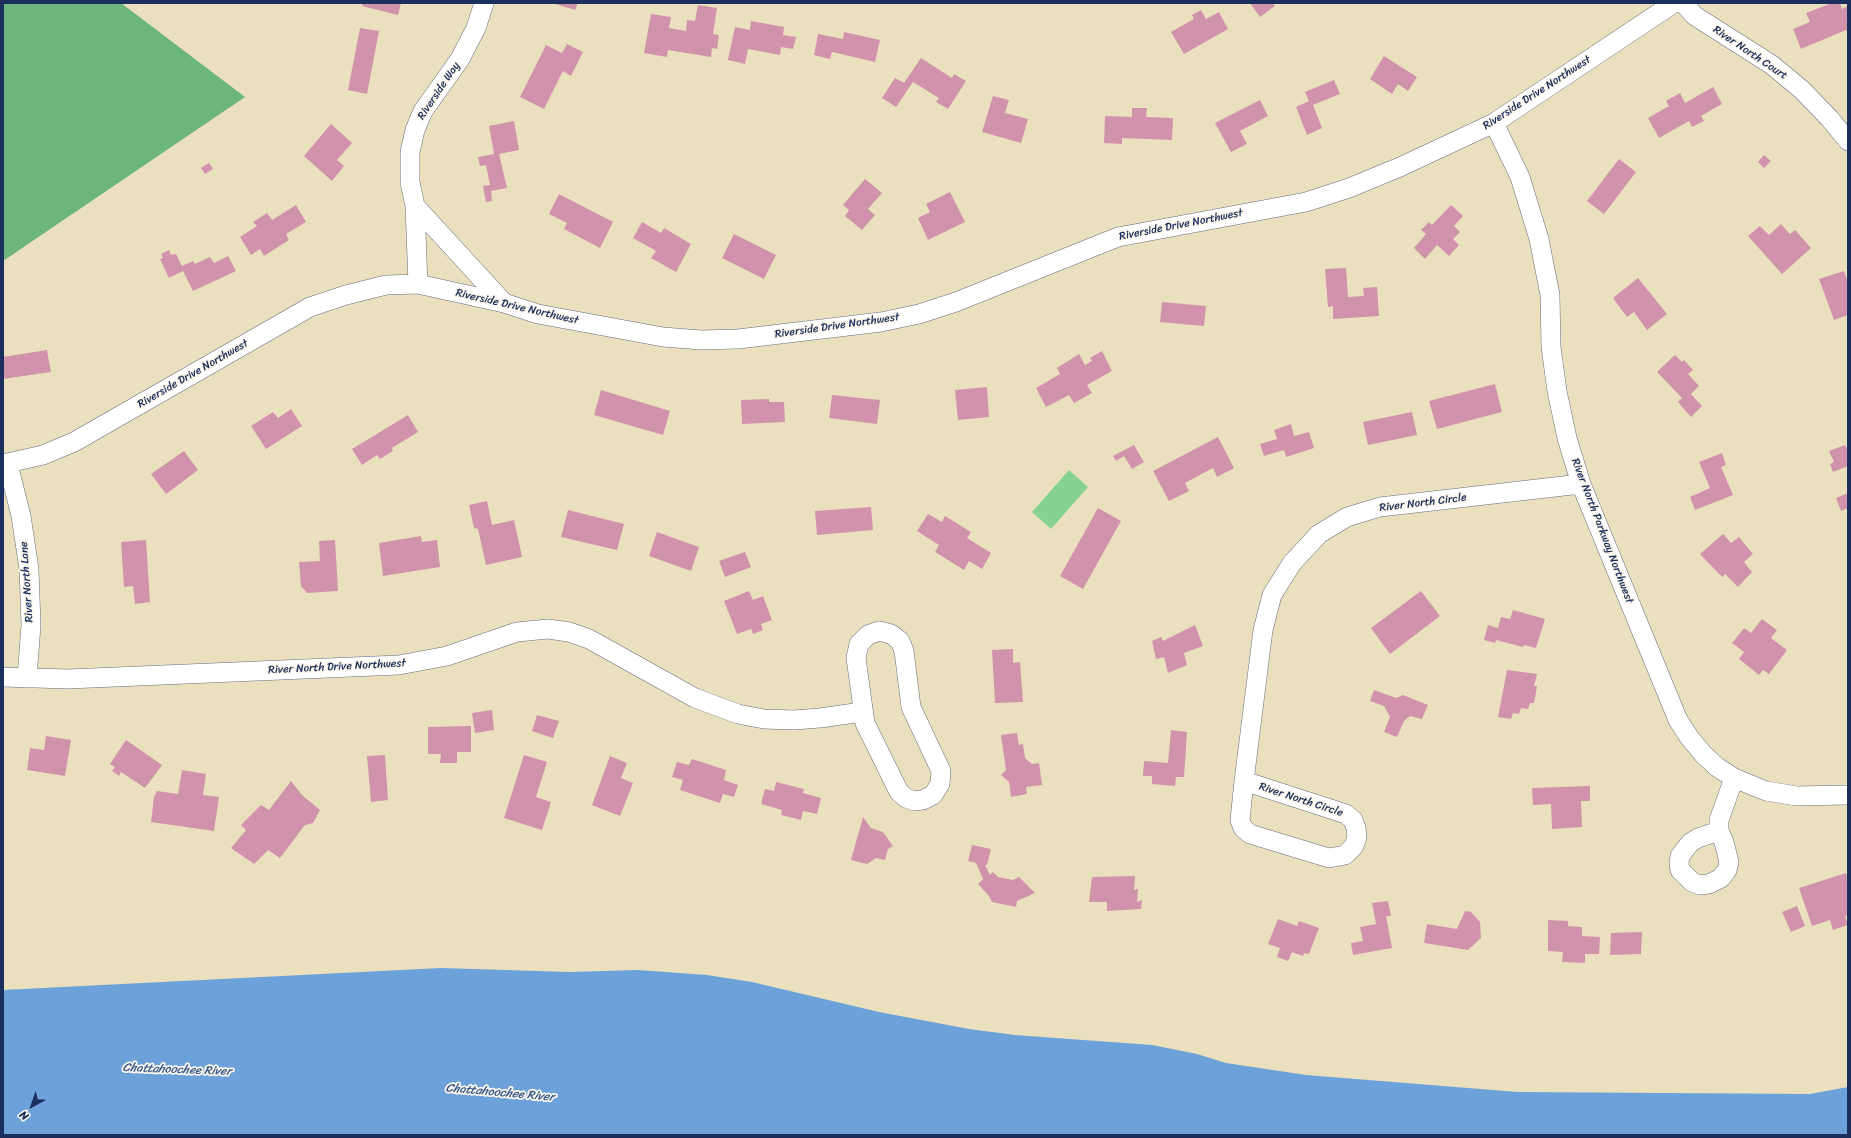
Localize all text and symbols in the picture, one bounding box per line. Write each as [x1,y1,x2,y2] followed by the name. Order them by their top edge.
[1710,23,1790,83] street label: River North Court
[1481,53,1593,133] street label: Riverside Drive Northwest
[415,60,463,122] street label: Riverside Way
[1118,207,1244,243] street label: Riverside Drive Northwest
[454,286,580,328] street label: Riverside Drive Northwest
[774,311,900,341] street label: Riverside Drive Northwest
[135,337,251,411] street label: Riverside Drive Northwest
[1568,457,1636,605] street label: River North Parkway Northwest
[1379,491,1467,515] street label: River North Circle
[18,541,36,623] street label: River North Lane
[268,657,406,677] street label: River North Drive Northwest
[1257,780,1345,820] street label: River North Circle
[122,1061,232,1079] water label: Chattahoochee River
[445,1081,555,1105] water label: Chattahoochee River
[12,1086,52,1126] north arrow
[15,1106,33,1125] text: N

